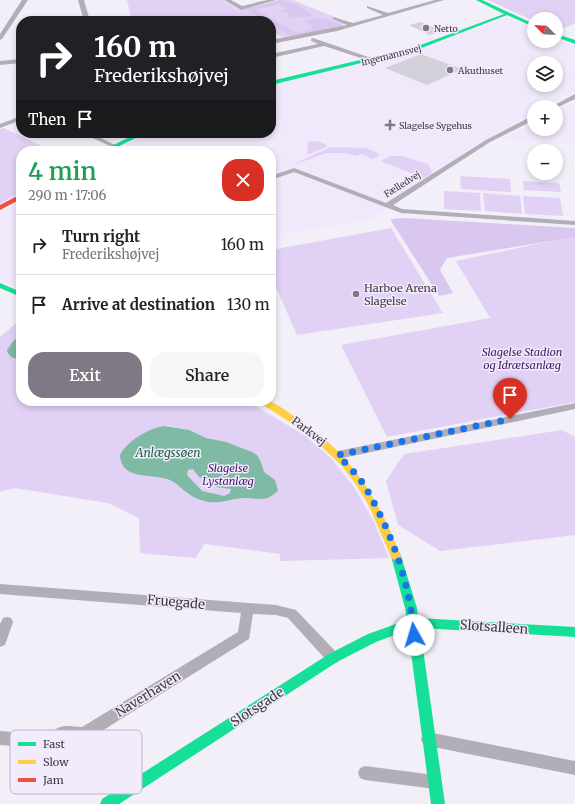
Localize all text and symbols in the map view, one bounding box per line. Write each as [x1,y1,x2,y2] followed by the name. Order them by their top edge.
[527,12,563,48] north arrow
[527,12,563,180] map controls
[421,23,431,33] marker: Netto
[434,23,458,34] place label: Netto
[94,29,176,65] text: 160 m
[28,32,80,84] icon: right
[360,42,422,68] street label: Ingemannsvej
[527,56,563,92] button: layers
[94,64,229,87] text: Frederikshøjvej
[445,65,455,75] marker: Akuthuset
[457,65,504,76] place label: Akuthuset
[527,100,563,136] button: +
[74,108,96,130] icon: arrive
[28,110,66,129] text: Then
[384,119,396,131] marker: Slagelse Sygehus
[399,120,473,131] place label: Slagelse Sygehus
[527,144,563,180] button: −
[28,156,97,187] text: 4 min
[222,159,264,201] button: close
[382,168,422,200] street label: Fælledvej
[28,187,106,204] text: 290 m · 17:06
[62,227,140,246] text: Turn right
[28,234,50,256] icon: right
[221,235,264,254] text: 160 m
[62,246,159,263] text: Frederikshøjvej
[364,281,437,308] place label: Harboe Arena Slagelse
[351,289,361,299] marker: Harboe Arena Slagelse
[28,294,50,316] icon: arrive
[62,295,215,314] text: Arrive at destination
[227,295,270,314] text: 130 m
[482,345,563,372] park label: Slagelse Stadion og Idrætsanlæg
[28,352,142,398] button: Exit
[150,352,264,398] button: Share
[493,378,527,419] pin
[499,384,521,406] icon: arrive
[289,413,329,449] street label: Parkvej
[134,445,201,460] water label: Anlægssøen
[202,461,254,488] park label: Slagelse Lystanlæg
[146,591,206,613] street label: Fruegade
[393,614,435,656] position arrow
[459,616,529,638] street label: Slotsalleen
[112,667,184,721] street label: Naverhaven
[227,683,287,731] street label: Slotsgade
[10,730,142,794] legend
[43,737,66,751] text: Fast
[43,755,69,769] text: Slow
[42,773,64,787] text: Jam

